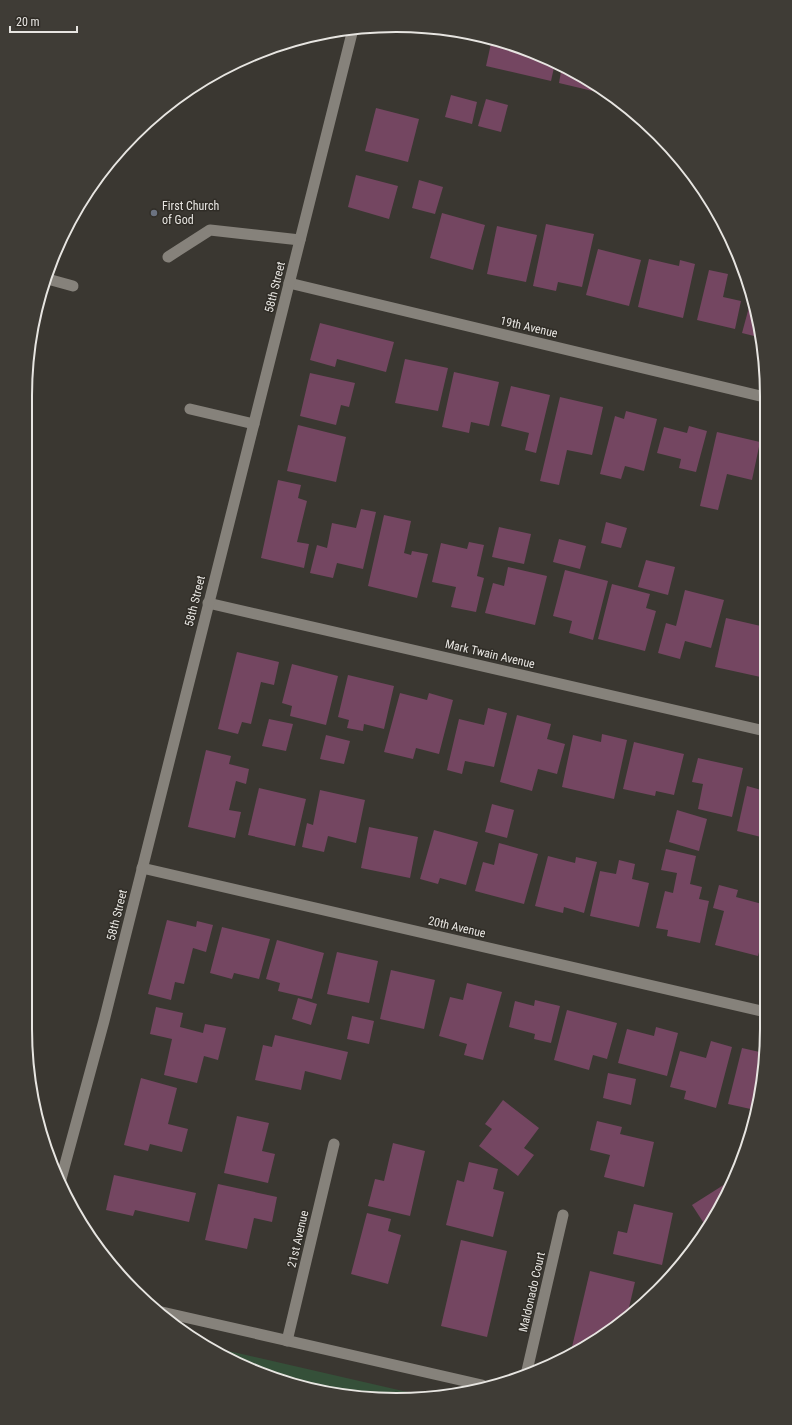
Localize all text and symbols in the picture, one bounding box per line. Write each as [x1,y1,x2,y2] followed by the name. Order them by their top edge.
[10,8,77,34] scale bar
[16,15,40,29] text: 20 m
[162,199,219,227] place label: First Church of God
[149,208,159,218] marker: First Church of God
[262,260,288,314] street label: 58th Street
[499,314,559,340] street label: 19th Avenue
[182,574,208,628] street label: 58th Street
[444,637,537,671] street label: Mark Twain Avenue
[104,888,130,942] street label: 58th Street
[427,914,487,940] street label: 20th Avenue
[285,1209,311,1269] street label: 21st Avenue
[516,1250,548,1334] street label: Maldonado Court

